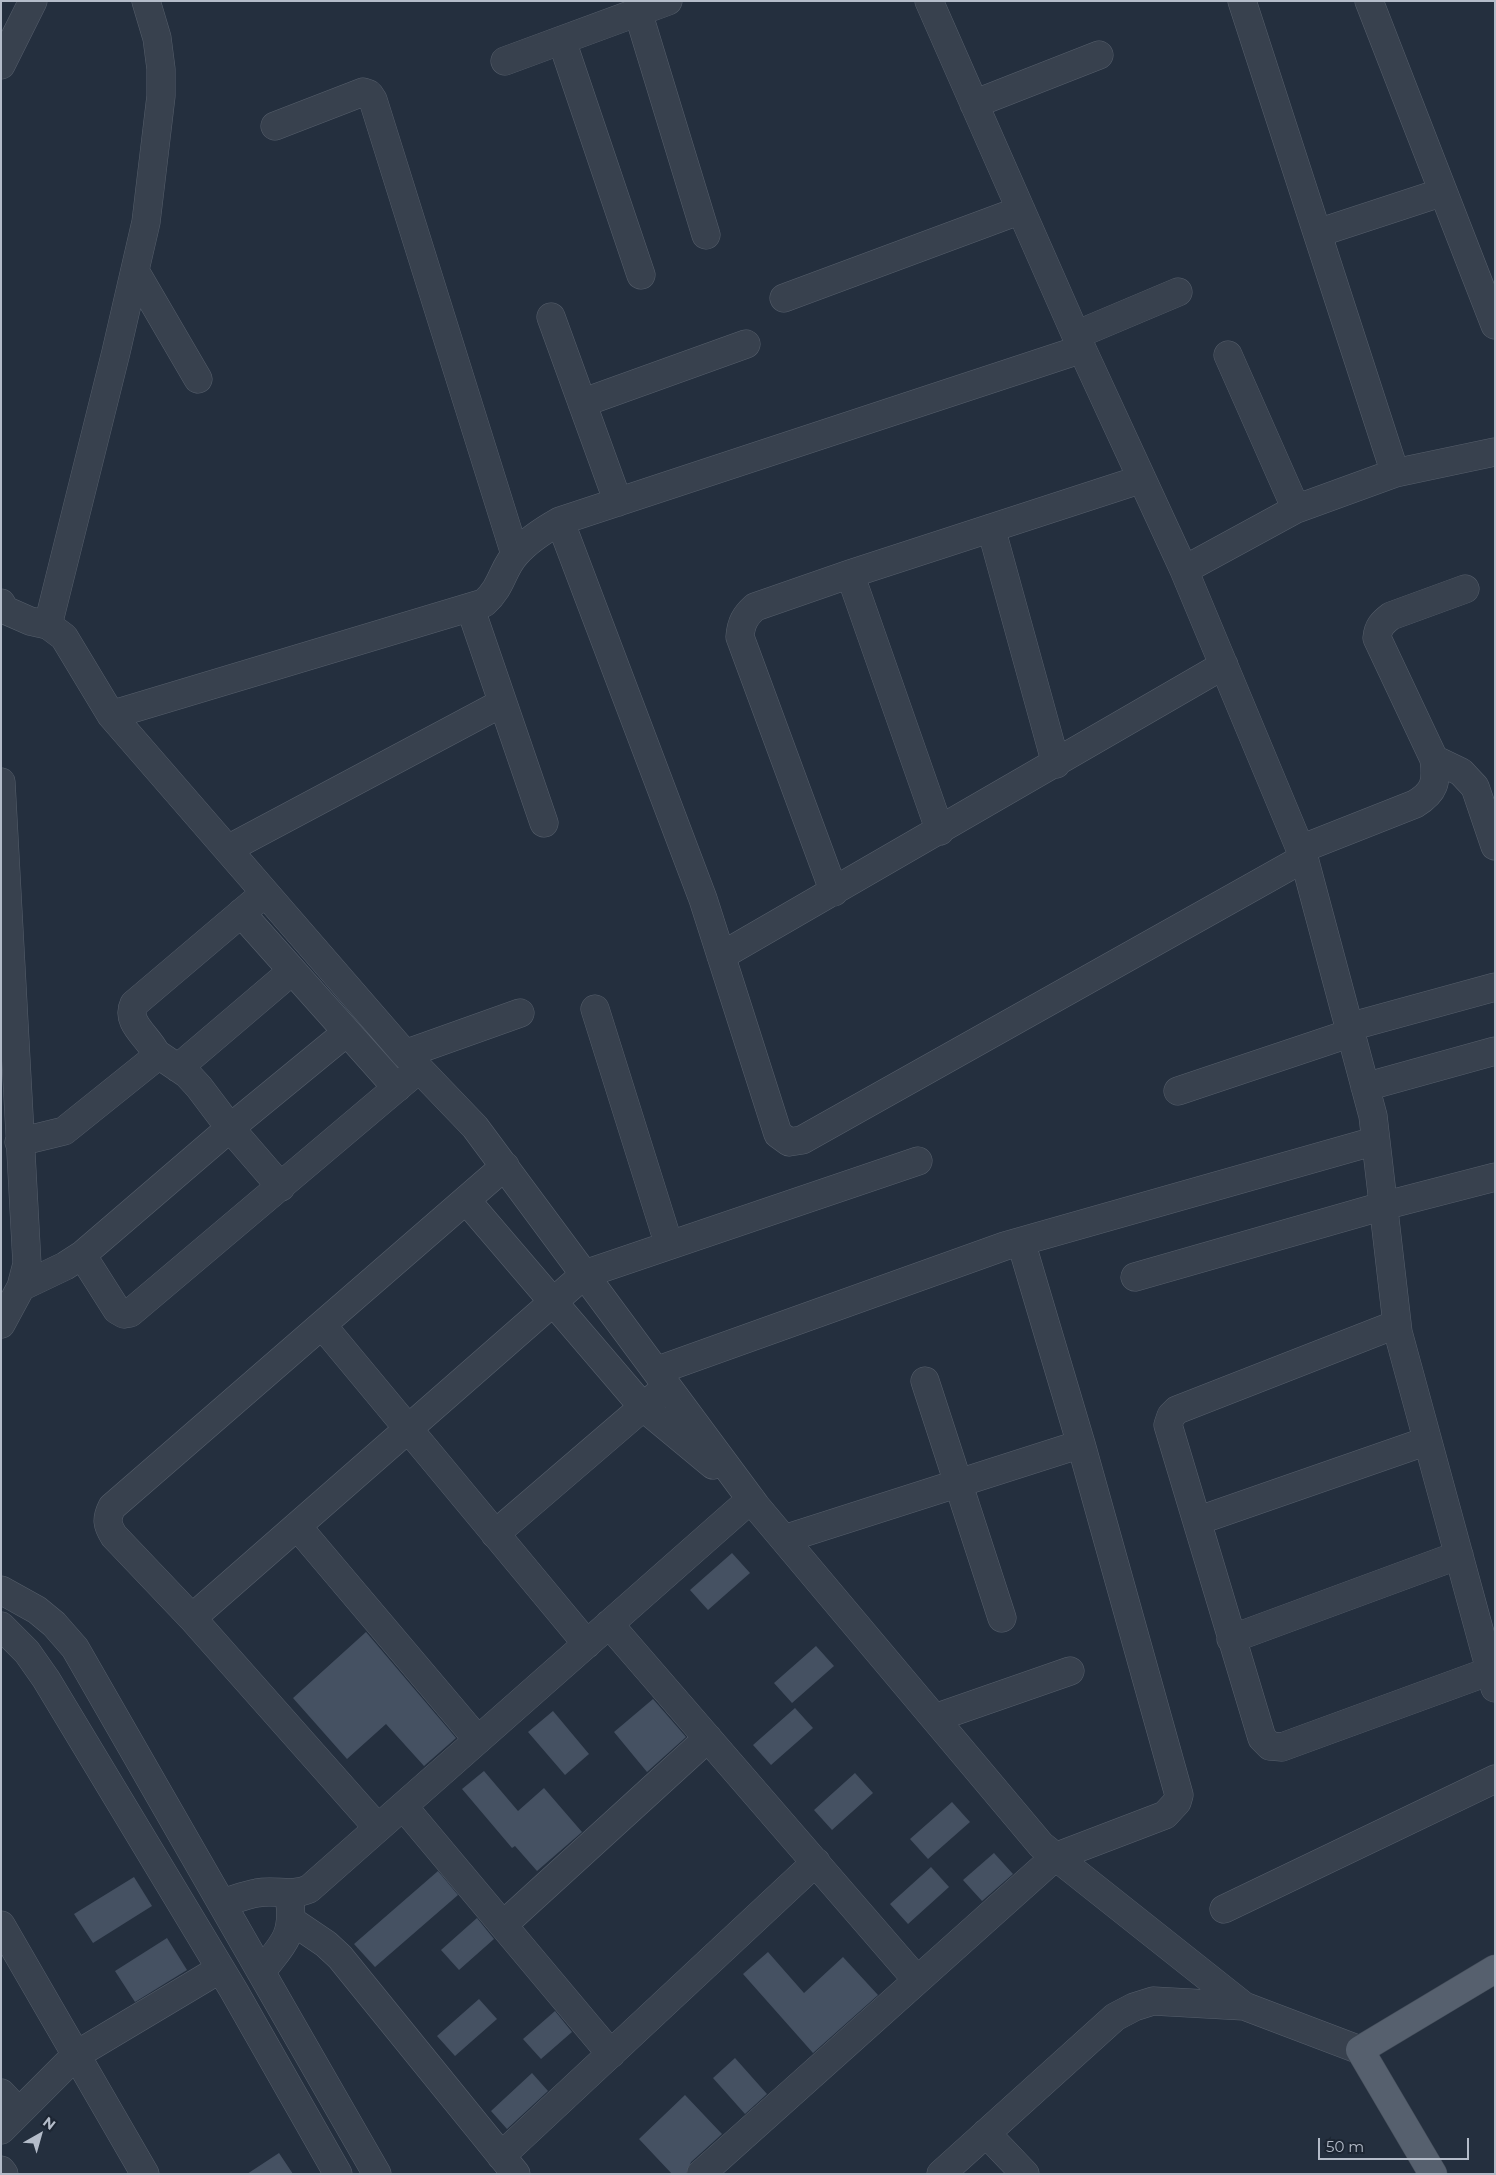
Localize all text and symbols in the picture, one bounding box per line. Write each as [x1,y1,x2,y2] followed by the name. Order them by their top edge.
[15,2110,65,2160] north arrow
[39,2113,59,2134] text: N
[1321,2128,1472,2160] scale bar
[1326,2137,1364,2156] text: 50 m

